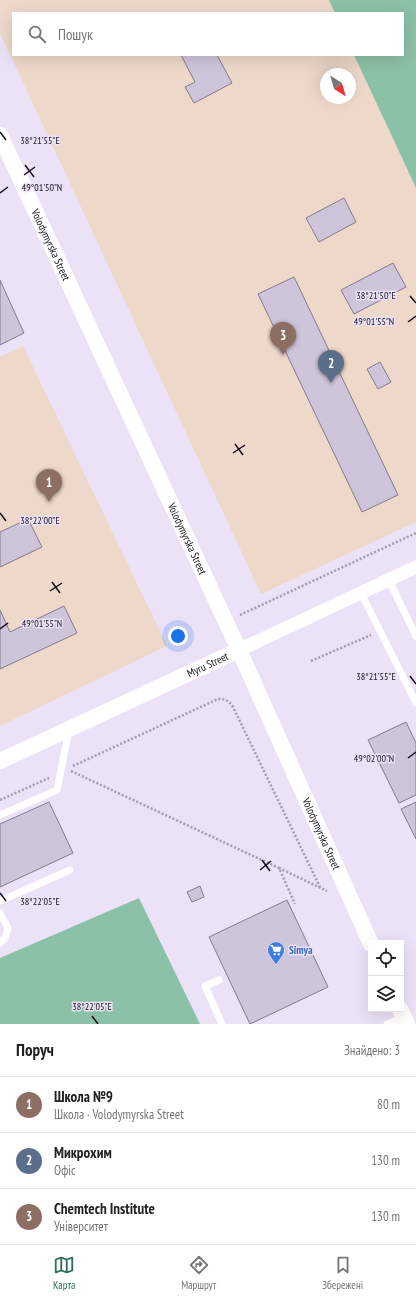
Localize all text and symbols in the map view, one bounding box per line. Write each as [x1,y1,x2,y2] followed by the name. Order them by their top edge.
[12,12,404,56] search box
[26,23,48,45] icon: search
[58,25,93,44] text: Пошук
[320,68,356,104] north arrow
[20,134,60,147] text: 38°21'55"E
[22,181,62,194] text: 49°01'50"N
[28,206,74,283] street label: Volodymyrska Street
[356,289,396,302] text: 38°21'50"E
[354,315,394,328] text: 49°01'55"N
[270,322,296,355] pin: 3
[318,350,344,383] pin: 2
[36,469,62,502] pin: 1
[164,500,210,577] street label: Volodymyrska Street
[20,514,60,527] text: 38°22'00"E
[22,617,62,630] text: 49°01'55"N
[168,626,188,646] your location
[185,649,231,680] street label: Myru Street
[356,670,396,683] text: 38°21'55"E
[354,752,394,765] text: 49°02'00"N
[299,794,344,872] street label: Volodymyrska Street
[20,895,60,908] text: 38°22'05"E
[266,940,286,965] supermarket icon: Simya
[368,940,404,1012] map controls
[368,940,404,976] button: locate
[289,943,313,957] place label: Simya
[368,976,404,1012] button: layers
[72,1000,112,1013] text: 38°22'05"E
[16,1039,54,1061] text: Поруч
[344,1042,400,1059] text: Знайдено: 3
[54,1087,113,1106] text: Школа №9
[26,1096,32,1113] text: 1
[377,1096,400,1113] text: 80 m
[54,1106,184,1123] text: Школа · Volodymyrska Street
[54,1143,112,1162] text: Микрохим
[26,1152,32,1169] text: 2
[371,1152,400,1169] text: 130 m
[54,1162,76,1179] text: Офіс
[54,1199,155,1218] text: Chemtech Institute
[26,1208,32,1225] text: 3
[371,1208,400,1225] text: 130 m
[54,1218,108,1235] text: Університет
[53,1254,75,1292] tab: Карта
[181,1254,216,1292] tab: Маршрут
[322,1254,363,1292] tab: Збережені

